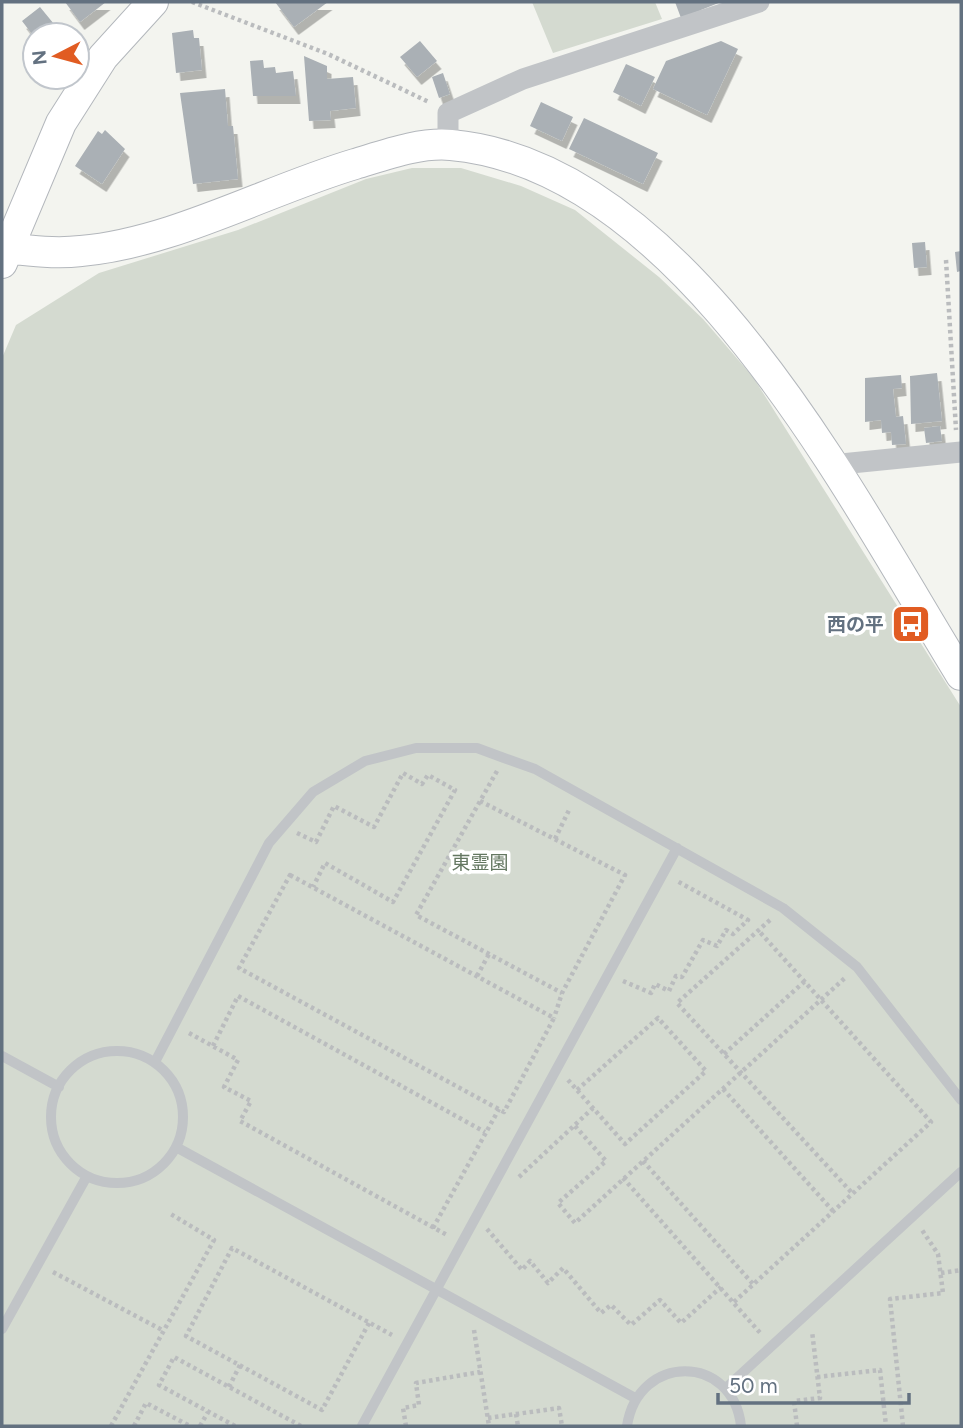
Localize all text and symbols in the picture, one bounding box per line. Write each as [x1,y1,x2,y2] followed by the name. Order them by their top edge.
[21,21,91,91] north arrow
[27,49,52,66] text: N
[890,603,932,645] bus stop icon: 西の平
[827,613,884,636] place label: 西の平
[451,851,509,874] park label: 東霊園
[718,1362,909,1406] scale bar
[729,1373,778,1398] text: 50 m

